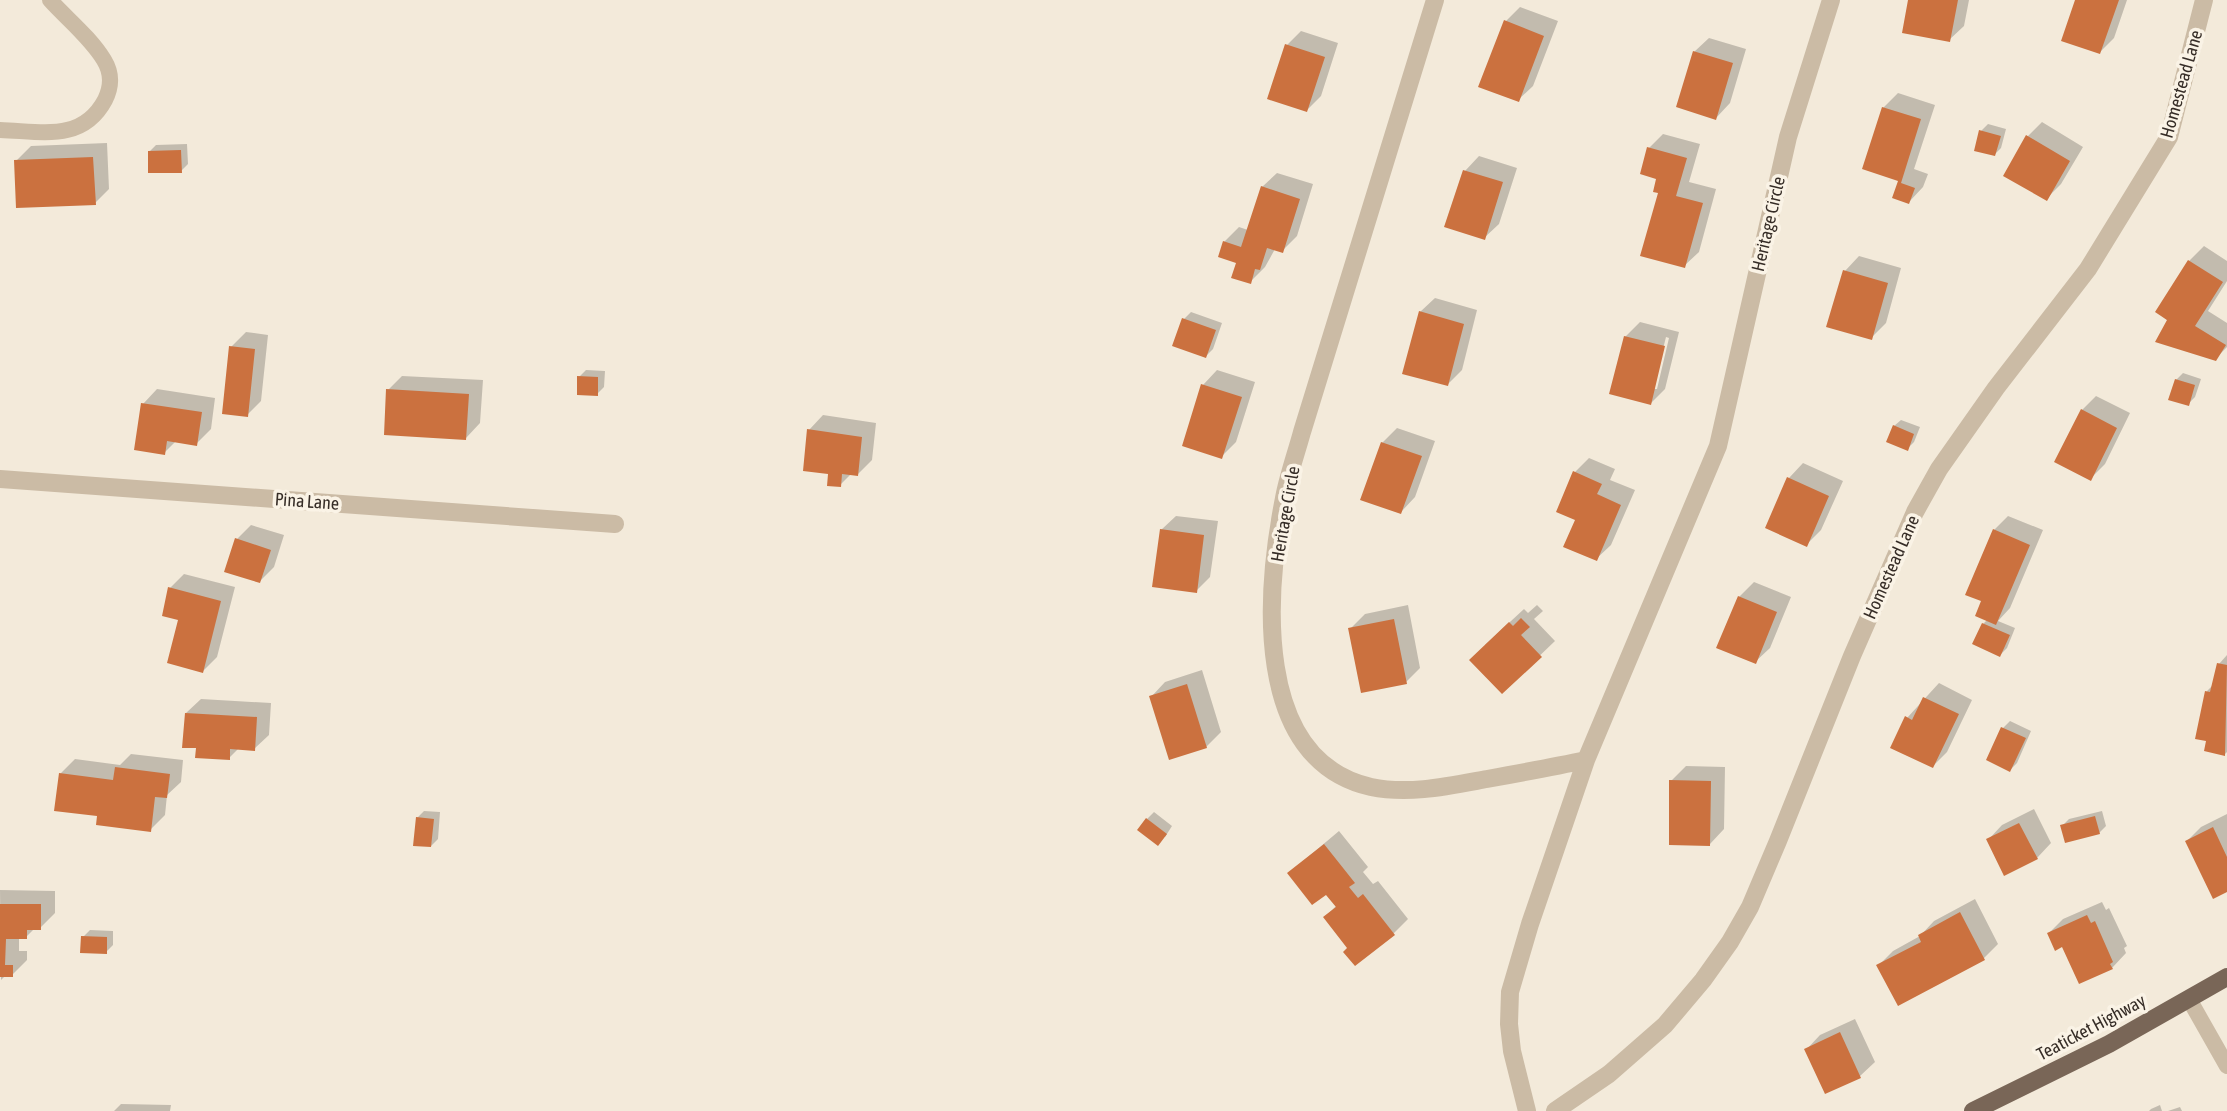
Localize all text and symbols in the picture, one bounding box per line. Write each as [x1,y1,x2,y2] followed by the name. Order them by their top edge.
[2156,28,2206,140] street label: Homestead Lane
[1747,175,1789,273] street label: Heritage Circle
[1266,465,1304,563] street label: Heritage Circle
[274,488,340,514] street label: Pina Lane
[1859,512,1923,622] street label: Homestead Lane
[2033,990,2149,1064] street label: Teaticket Highway

